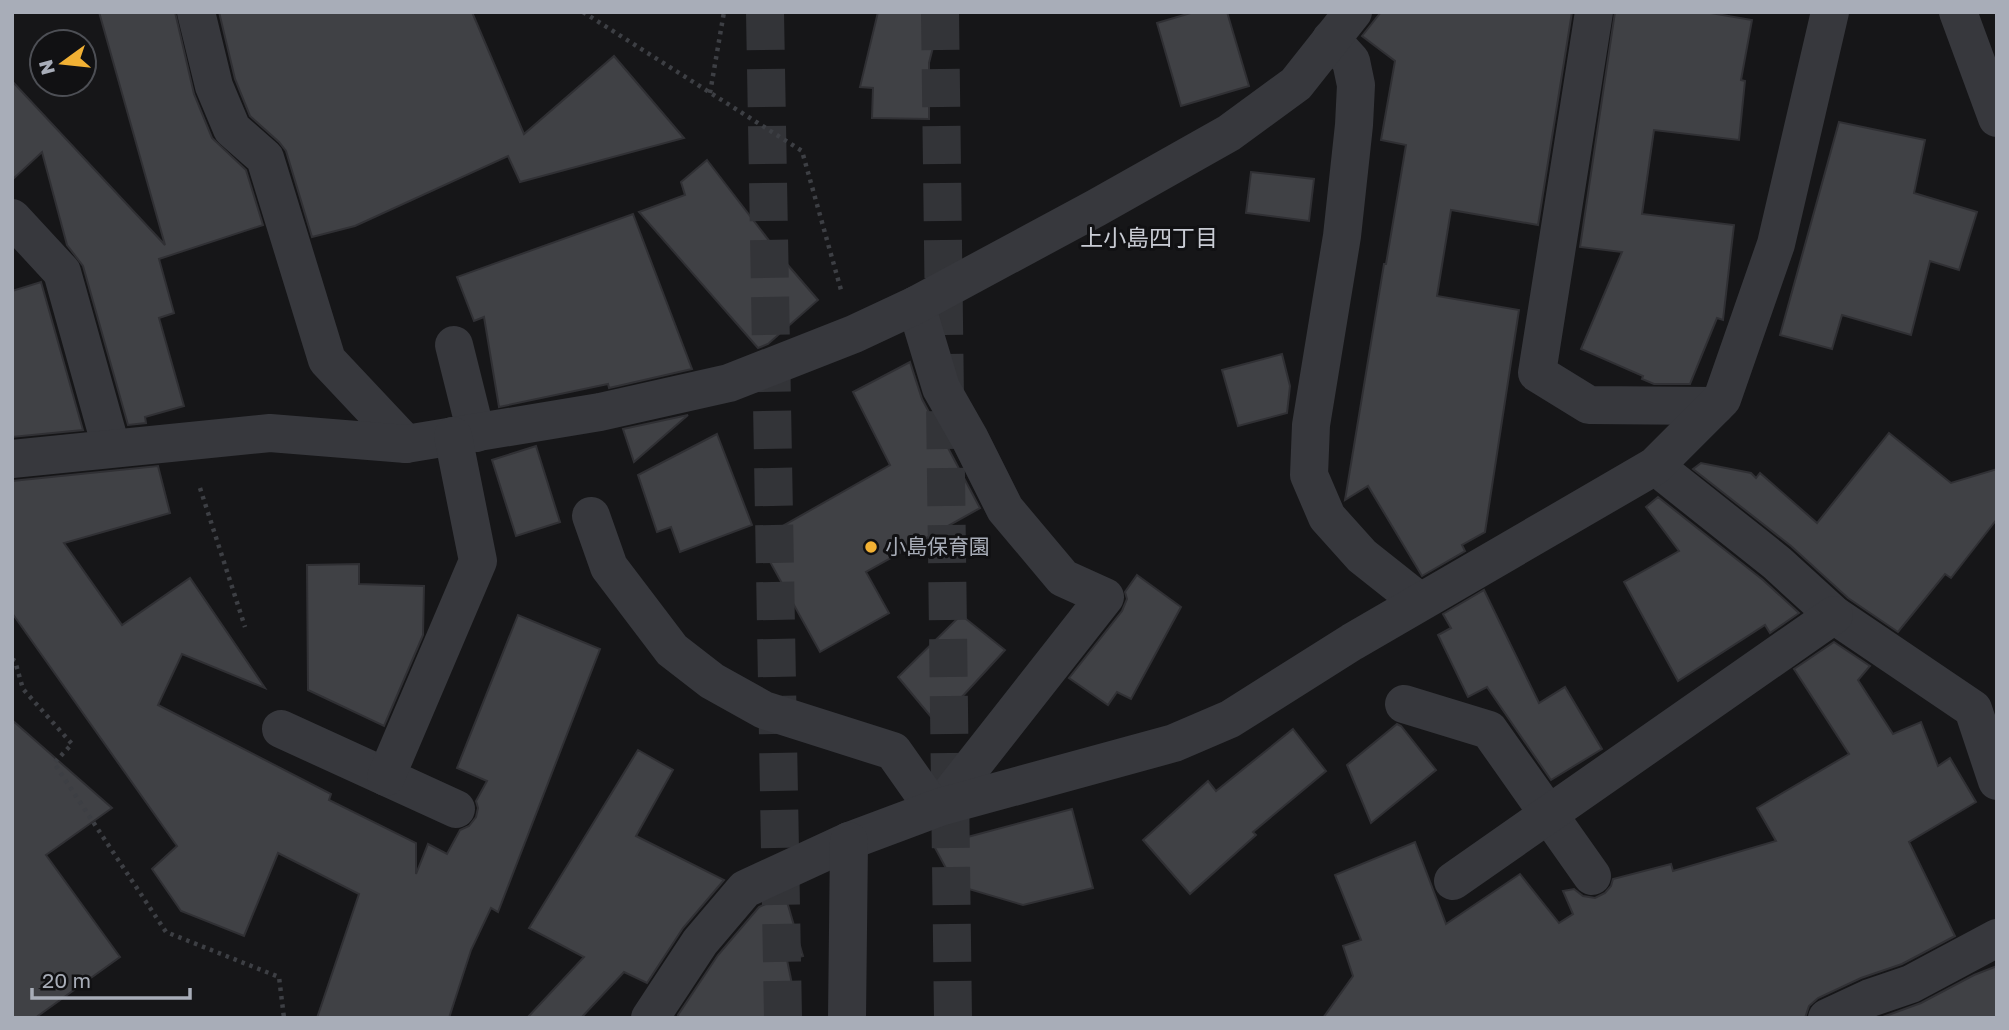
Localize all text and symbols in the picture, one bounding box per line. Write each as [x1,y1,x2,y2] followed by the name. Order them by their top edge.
[28,28,98,98] north arrow
[33,58,59,77] text: N
[1080,223,1218,251] district label: 上小島四丁目
[885,533,990,559] place label: 小島保育園
[863,539,879,555] marker: 小島保育園
[32,956,189,1000] scale bar
[42,967,91,993] text: 20 m

